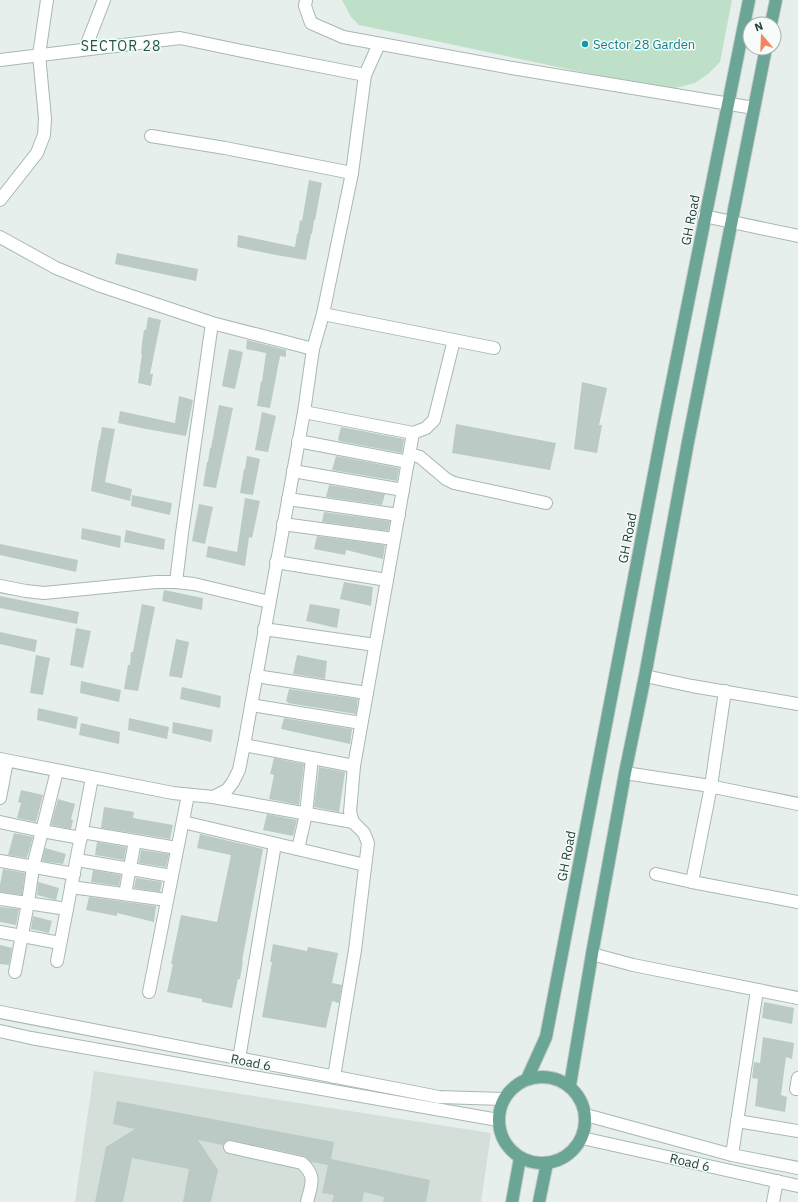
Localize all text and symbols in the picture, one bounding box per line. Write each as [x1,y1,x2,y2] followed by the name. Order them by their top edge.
[742,16,782,56] north arrow
[753,19,765,34] text: N
[593,36,695,53] place label: Sector 28 Garden
[81,37,161,55] district label: SECTOR 28
[580,39,590,49] marker: Sector 28 Garden
[677,193,704,247] street label: GH Road
[614,511,641,565] street label: GH Road
[553,829,580,883] street label: GH Road
[229,1050,273,1075] street label: Road 6
[668,1150,712,1175] street label: Road 6

